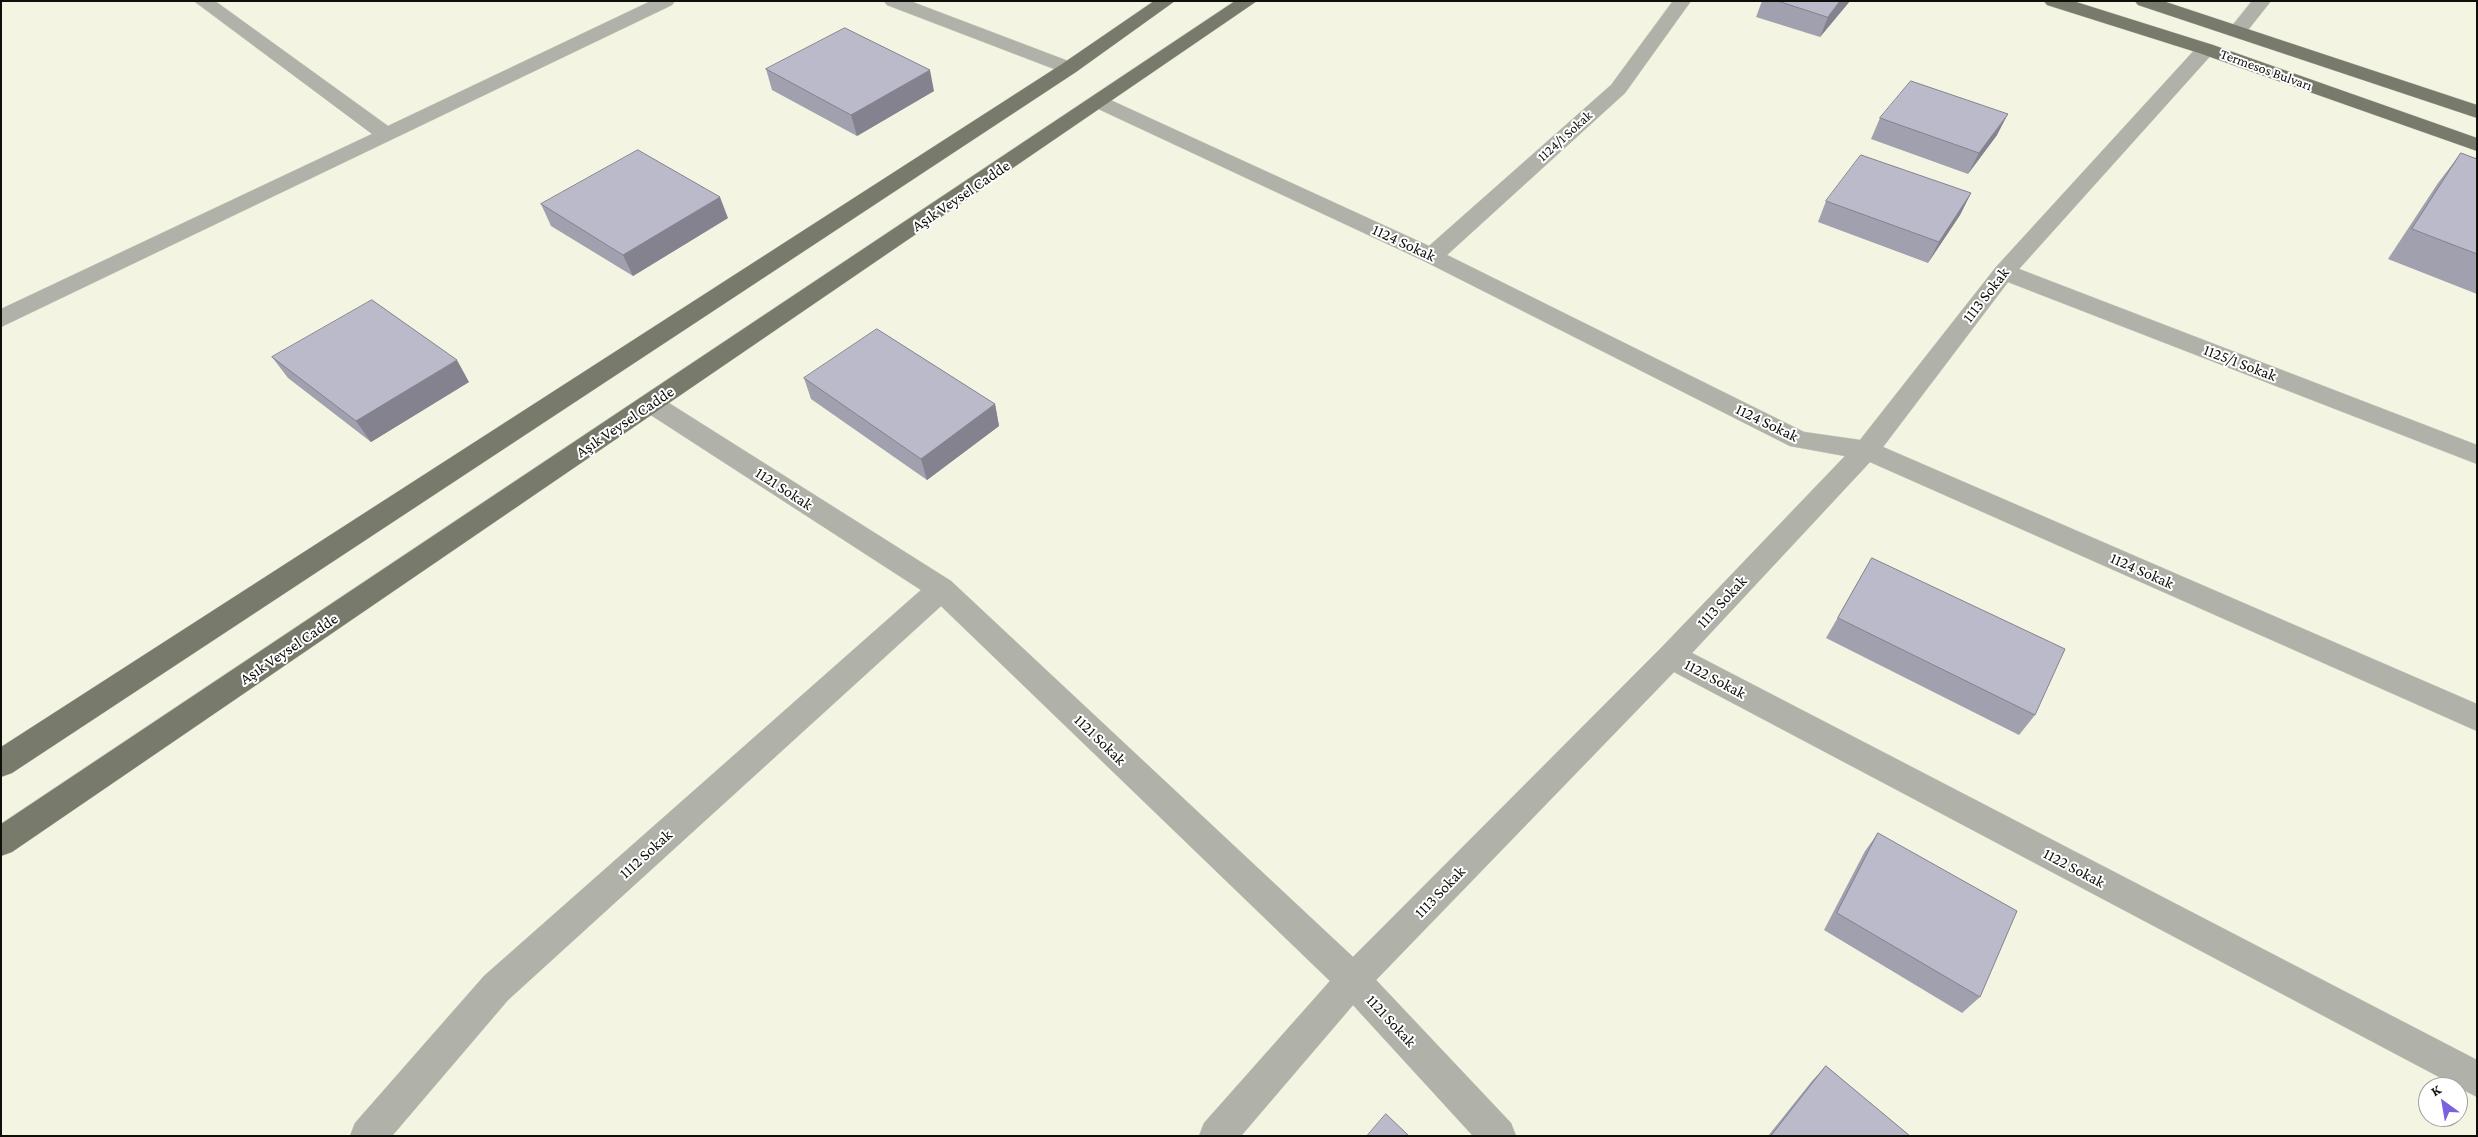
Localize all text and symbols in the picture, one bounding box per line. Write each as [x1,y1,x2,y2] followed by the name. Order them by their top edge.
[2218,46,2314,94] street label: Termesos Bulvarı
[1534,107,1596,165] street label: 1124/1 Sokak
[908,156,1014,236] street label: Aşık Veysel Cadde
[1369,220,1439,266] street label: 1124 Sokak
[1959,264,2013,326] street label: 1113 Sokak
[2201,340,2279,386] street label: 1125/1 Sokak
[572,382,678,462] street label: Aşık Veysel Cadde
[1732,400,1802,446] street label: 1124 Sokak
[752,463,816,515] street label: 1121 Sokak
[2107,549,2177,593] street label: 1124 Sokak
[1693,572,1751,632] street label: 1113 Sokak
[236,609,342,689] street label: Aşık Veysel Cadde
[1681,655,1749,703] street label: 1122 Sokak
[1070,711,1130,769] street label: 1121 Sokak
[616,825,676,883] street label: 1112 Sokak
[2040,844,2108,892] street label: 1122 Sokak
[1411,862,1469,922] street label: 1113 Sokak
[1362,991,1420,1051] street label: 1121 Sokak
[2418,1077,2468,1127] north arrow
[2428,1081,2444,1099] text: K

